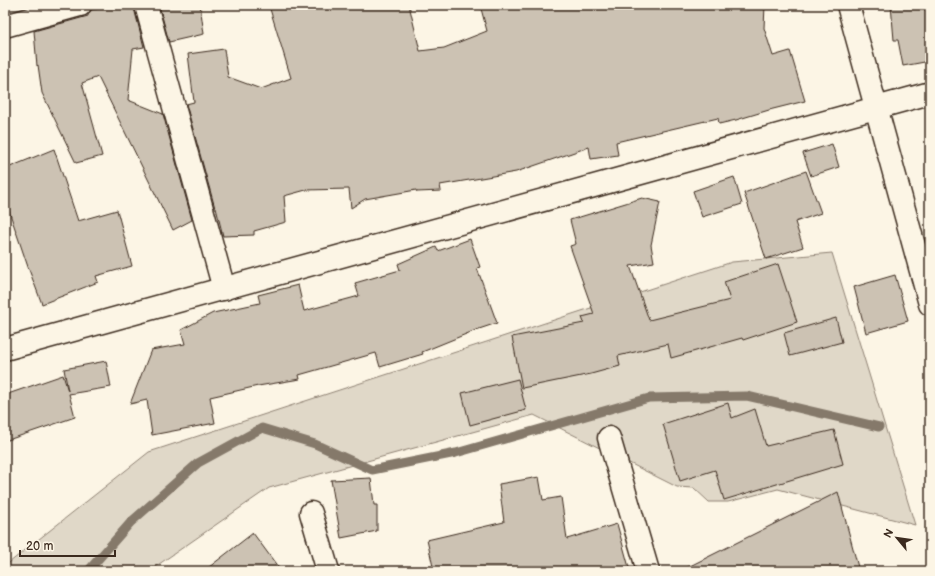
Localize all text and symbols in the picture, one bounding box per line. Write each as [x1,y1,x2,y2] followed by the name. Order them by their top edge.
[877,518,917,558] north arrow
[881,527,896,540] text: N
[20,532,115,558] scale bar
[26,539,53,554] text: 20 m

